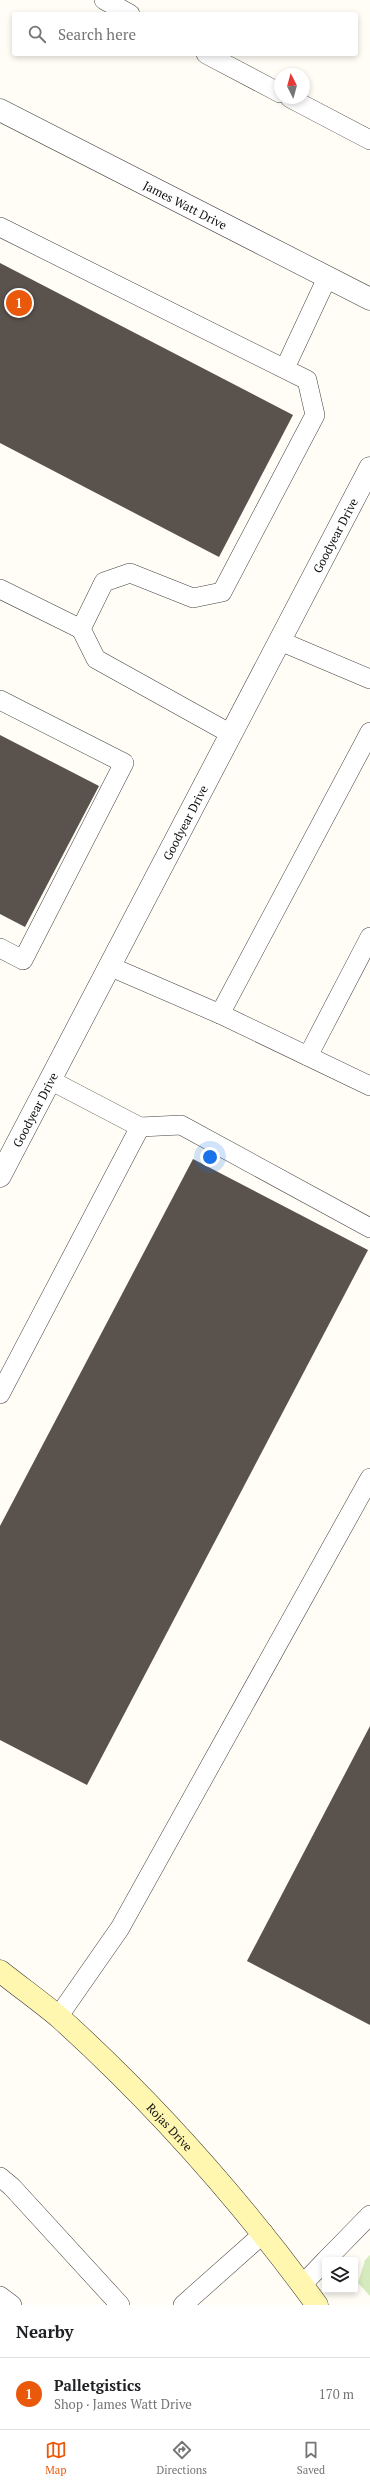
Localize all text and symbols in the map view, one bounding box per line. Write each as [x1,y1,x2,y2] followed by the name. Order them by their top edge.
[12,12,358,56] search box
[26,23,48,45] icon: search
[58,24,136,44] text: Search here
[274,68,310,104] north arrow
[141,177,229,232] street label: James Watt Drive
[6,288,32,318] pin: 1
[309,495,361,575] street label: Goodyear Drive
[159,782,211,862] street label: Goodyear Drive
[9,1070,60,1150] street label: Goodyear Drive
[200,1147,220,1167] your location
[144,2100,196,2154] street label: Rojas Drive
[322,2257,358,2293] map controls
[322,2257,358,2293] button: layers
[16,2320,74,2343] text: Nearby
[54,2375,141,2395] text: Palletgistics
[25,2385,33,2403] text: 1
[319,2385,354,2403] text: 170 m
[54,2395,192,2413] text: Shop · James Watt Drive
[45,2439,67,2477] tab: Map
[156,2439,207,2477] tab: Directions
[297,2439,325,2477] tab: Saved

